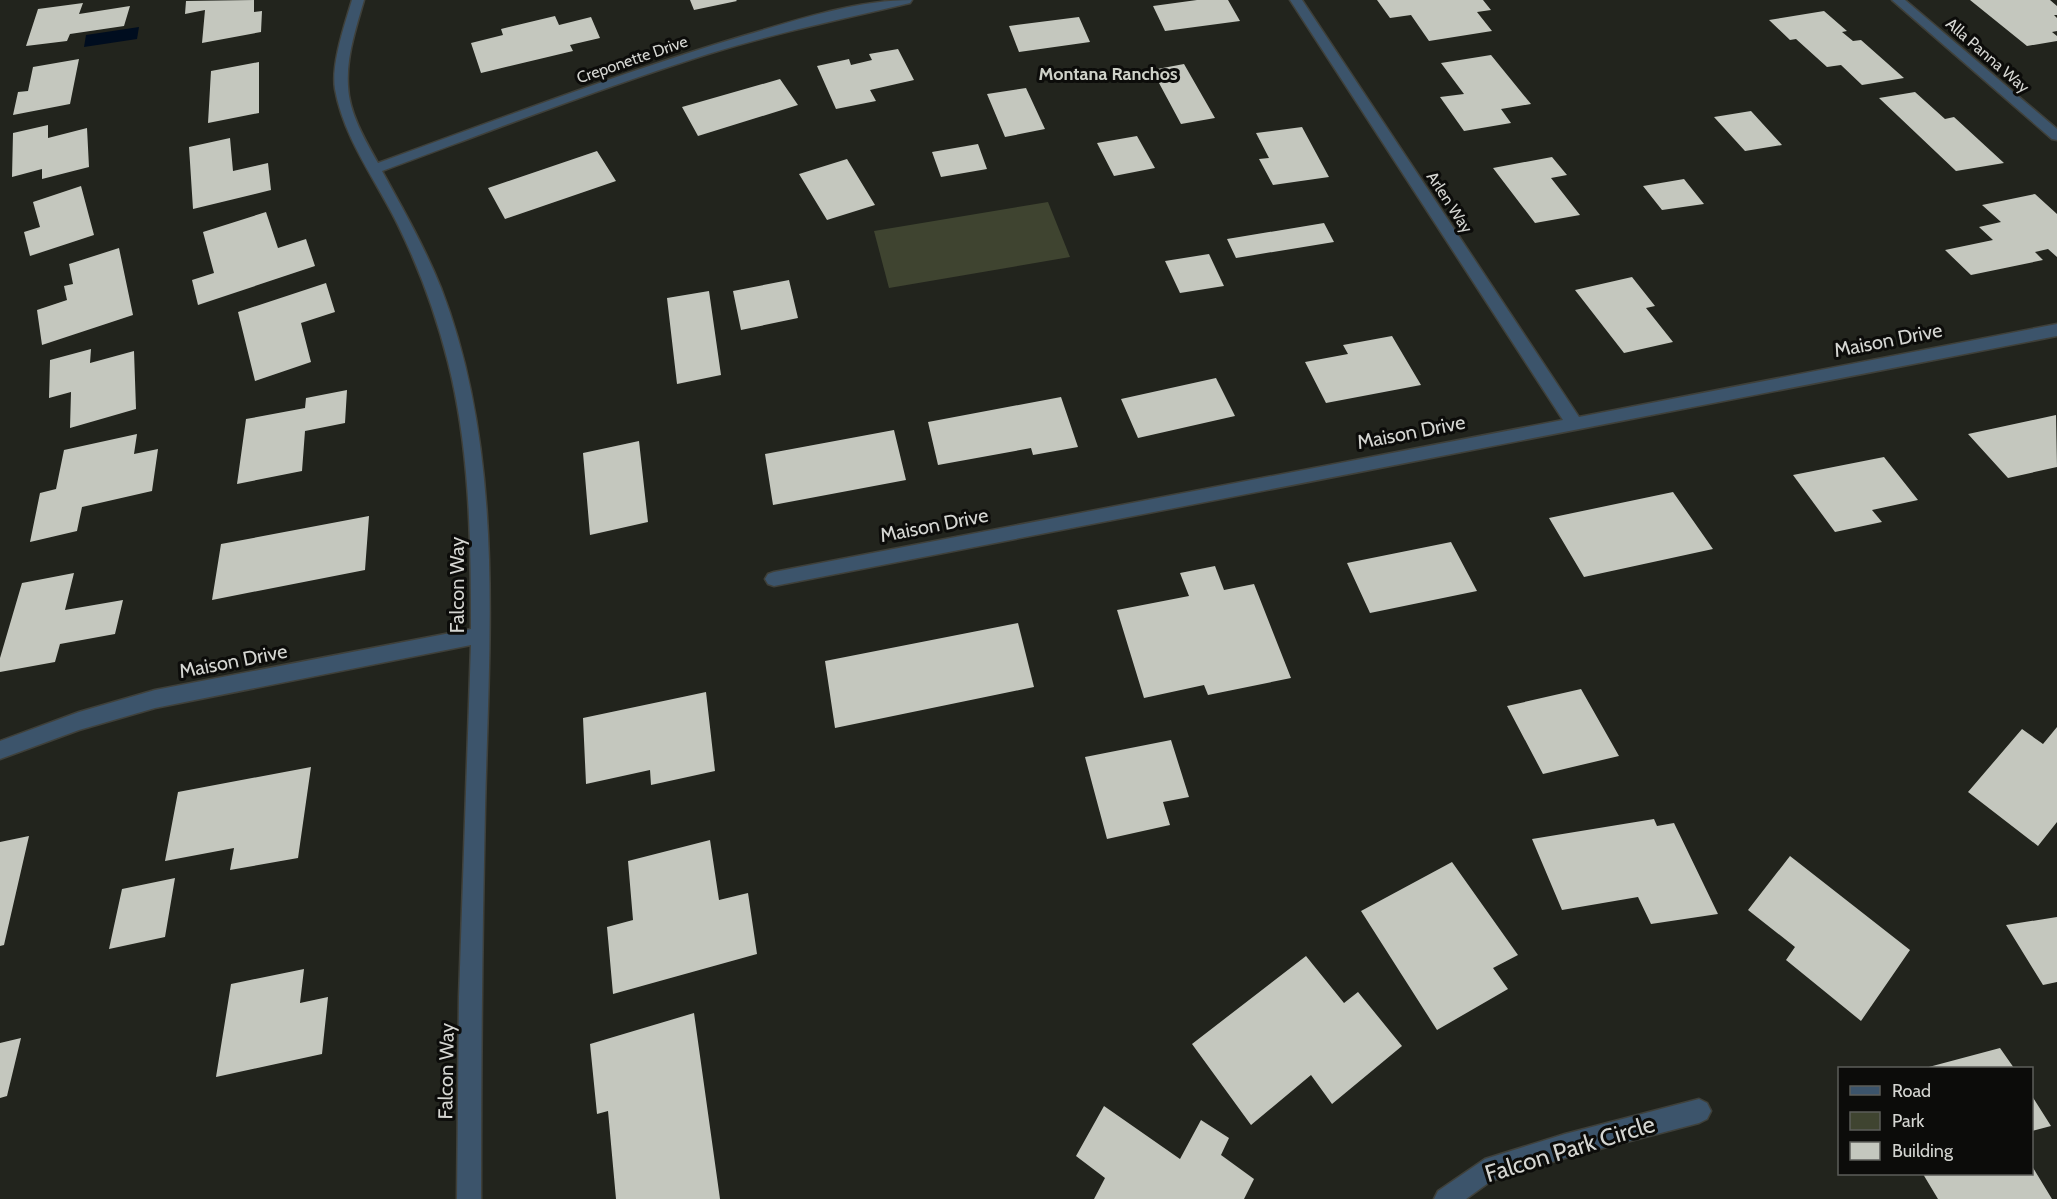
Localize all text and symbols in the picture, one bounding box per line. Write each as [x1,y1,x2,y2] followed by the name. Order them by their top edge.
[1942,14,2033,97] street label: Alla Panna Way
[574,32,690,87] street label: Creponette Drive
[1038,63,1178,85] district label: Montana Ranchos
[1423,168,1476,236] street label: Arlen Way
[1832,318,1944,362] street label: Maison Drive
[1355,410,1467,454] street label: Maison Drive
[878,503,990,547] street label: Maison Drive
[445,537,469,633] street label: Falcon Way
[177,639,289,683] street label: Maison Drive
[433,1023,459,1119] street label: Falcon Way
[1838,1067,2033,1175] legend
[1892,1080,1931,1102] text: Road
[1481,1109,1658,1188] street label: Falcon Park Circle
[1892,1110,1925,1132] text: Park
[1892,1140,1954,1162] text: Building

